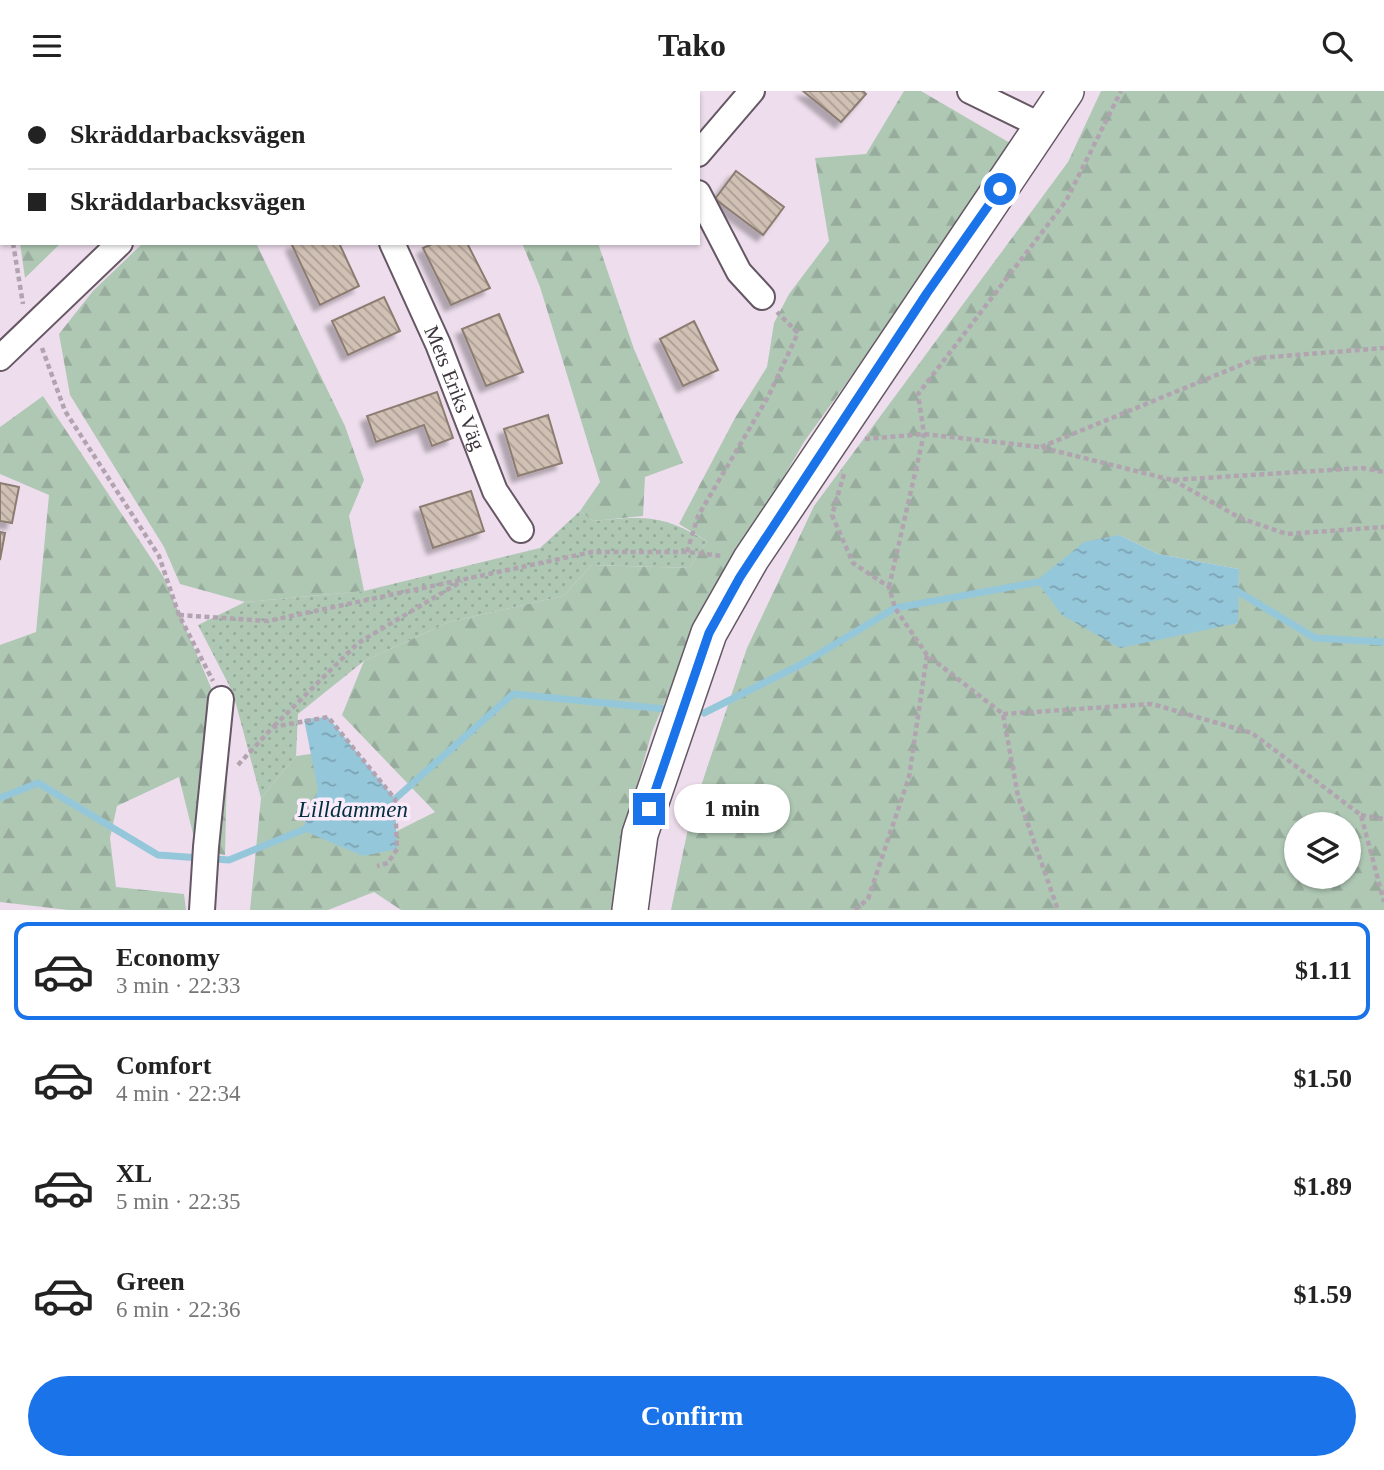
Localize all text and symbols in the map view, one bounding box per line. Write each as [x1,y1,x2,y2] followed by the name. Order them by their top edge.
[28,27,66,65] icon: menu
[658,27,726,63] text: Tako
[1318,27,1356,65] icon: search
[70,120,306,149] text: Skräddarbacksvägen
[984,173,1016,205] route start
[70,187,306,216] text: Skräddarbacksvägen
[419,322,490,454] street label: Mets Eriks Väg
[674,785,789,833] callout: 1 min
[633,793,665,825] route end
[704,796,760,821] text: 1 min
[297,797,408,822] water label: Lilldammen
[1284,812,1361,889] map controls
[1284,812,1361,889] button: layers
[32,940,95,1003] icon: car
[116,943,220,972] text: Economy
[1295,956,1352,985] text: $1.11
[116,973,241,998] text: 3 min · 22:33
[32,1048,95,1111] icon: car
[116,1051,211,1080] text: Comfort
[1294,1064,1352,1093] text: $1.50
[116,1081,241,1106] text: 4 min · 22:34
[32,1156,95,1219] icon: car
[116,1159,152,1188] text: XL
[1294,1172,1352,1201] text: $1.89
[116,1189,241,1214] text: 5 min · 22:35
[32,1264,95,1327] icon: car
[116,1267,185,1296] text: Green
[1294,1280,1352,1309] text: $1.59
[116,1297,241,1322] text: 6 min · 22:36
[28,1376,1356,1456] button: Confirm

